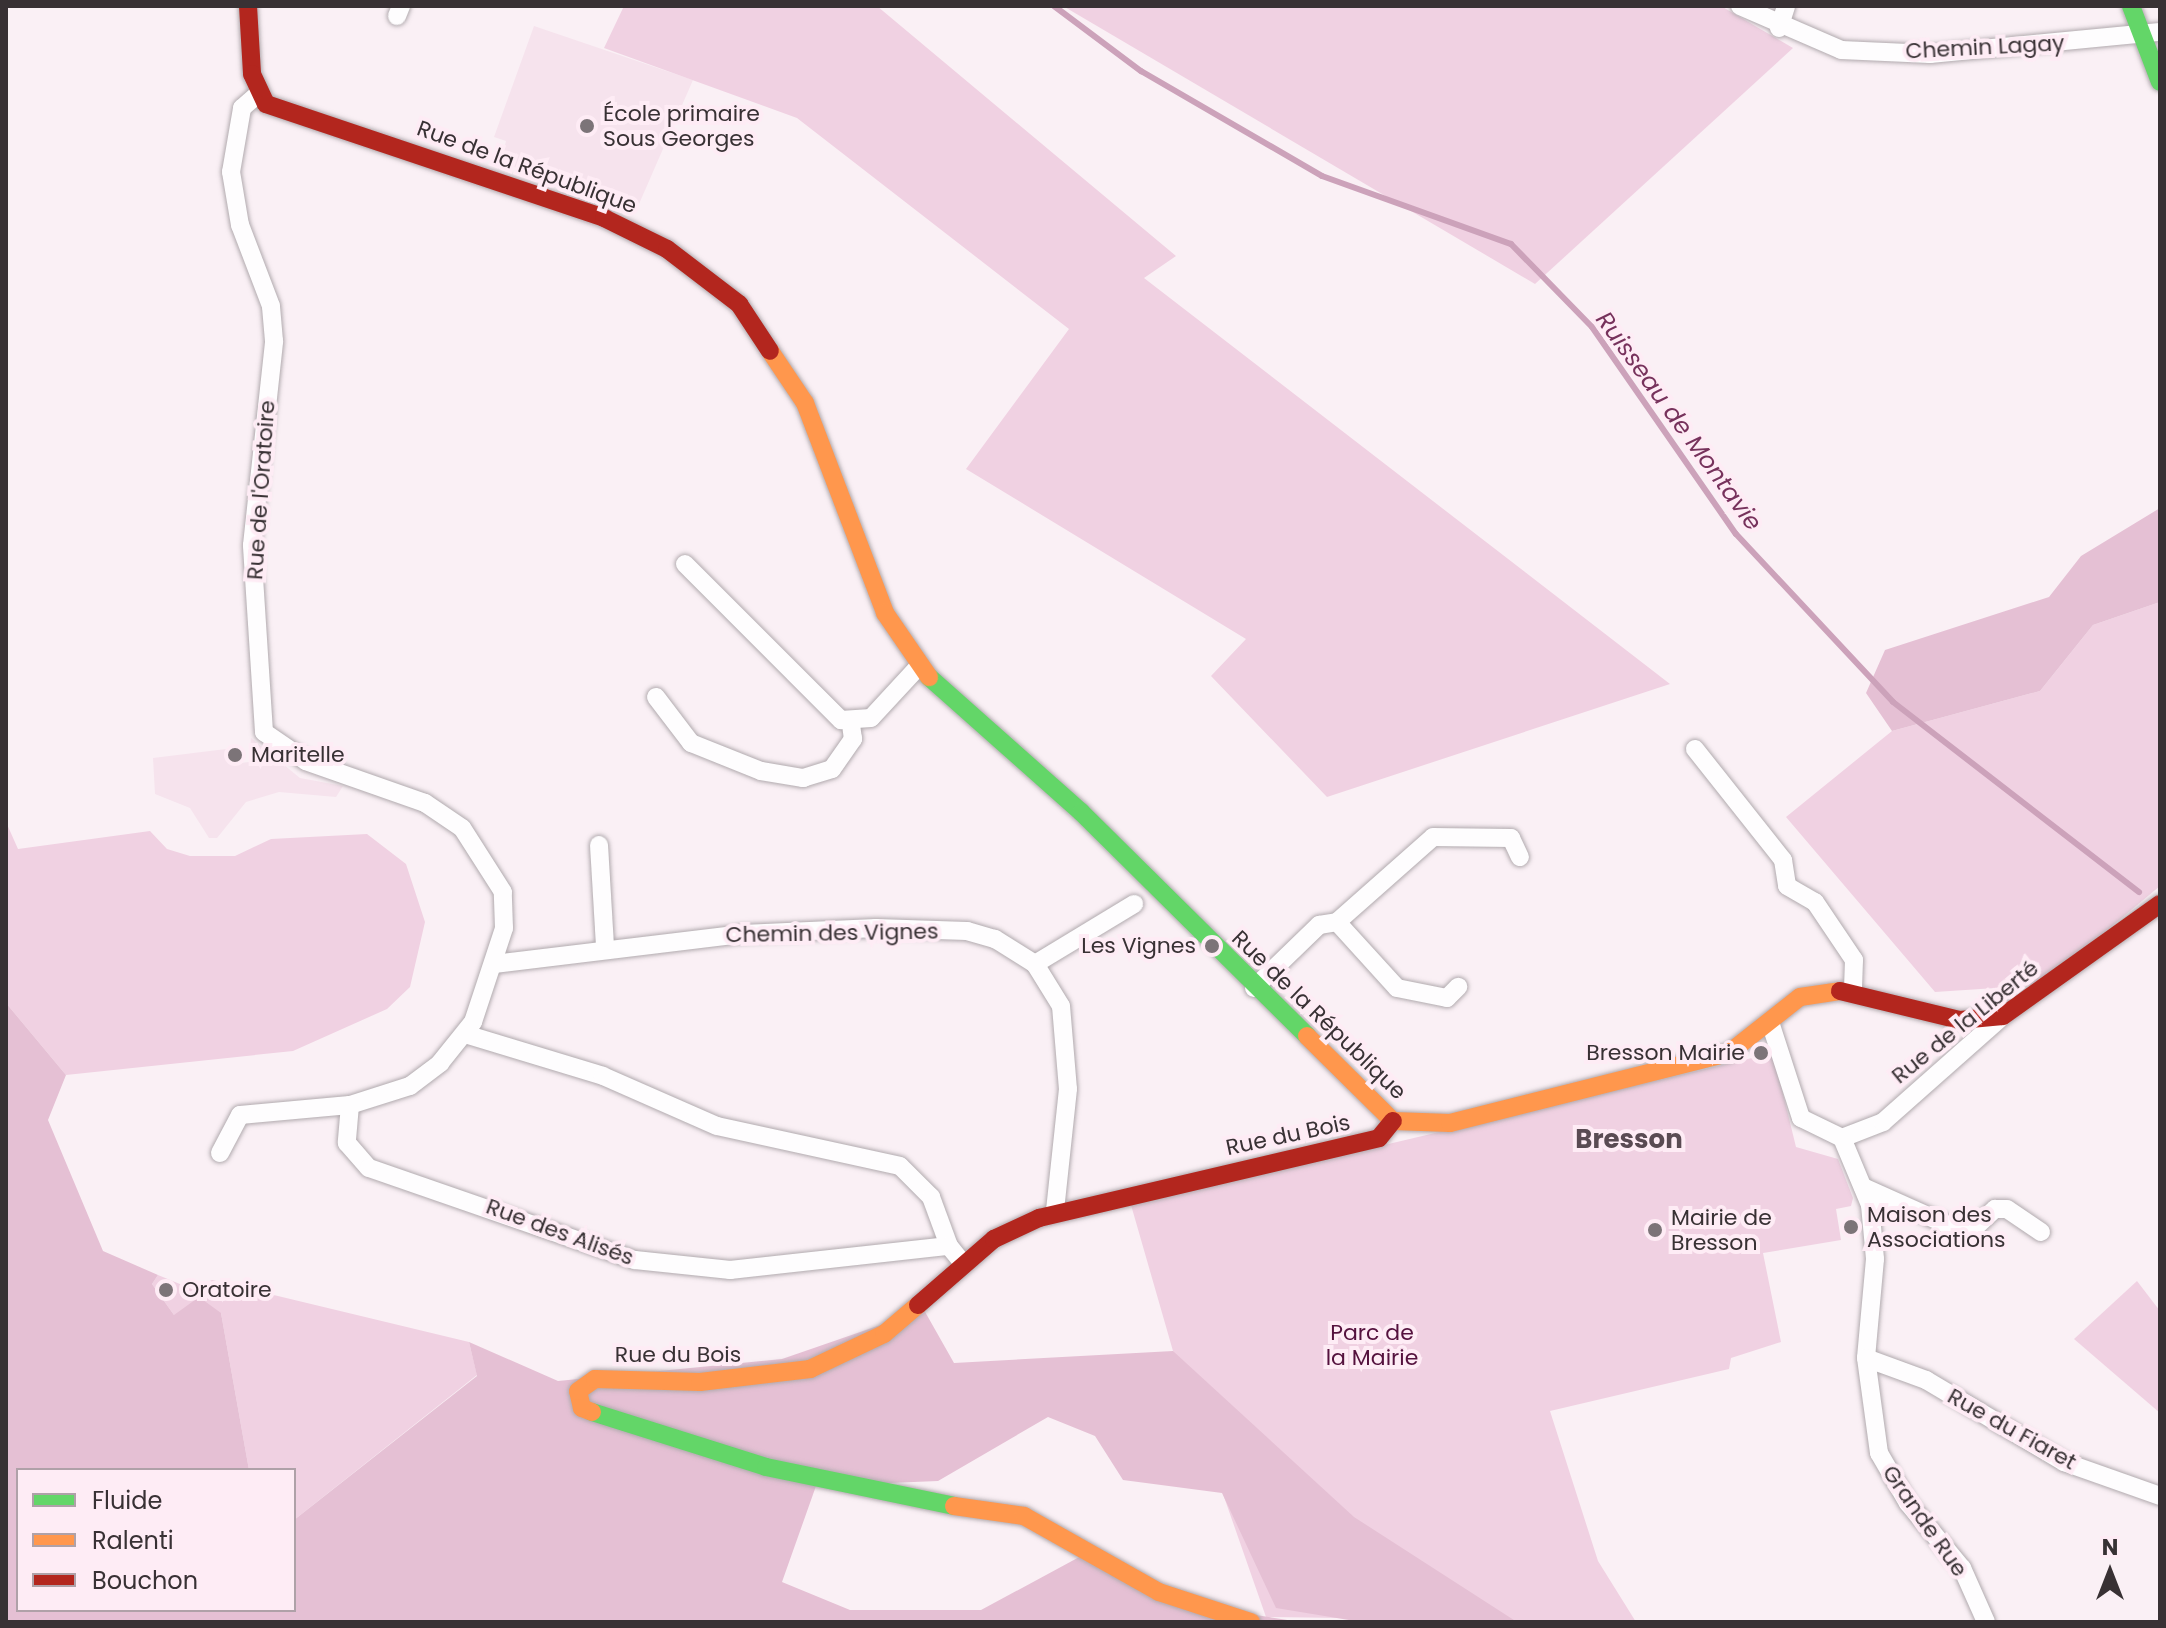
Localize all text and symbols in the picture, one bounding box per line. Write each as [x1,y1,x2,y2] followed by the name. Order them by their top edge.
[1905,30,2065,64] street label: Chemin Lagay
[603,100,760,152] place label: École primaire Sous Georges
[414,115,640,219] street label: Rue de la République
[578,117,596,135] marker: École primaire Sous Georges
[1590,306,1768,536] water label: Ruisseau de Montavie
[242,399,280,581] street label: Rue de l'Oratoire
[251,742,345,768] place label: Maritelle
[226,746,244,764] marker: Maritelle
[725,918,939,948] street label: Chemin des Vignes
[1226,925,1412,1105] street label: Rue de la République
[1081,933,1196,959] place label: Les Vignes
[1203,937,1221,955] marker: Les Vignes
[1886,955,2044,1089] street label: Rue de la Liberté
[1586,1040,1745,1066] place label: Bresson Mairie
[1752,1044,1770,1062] marker: Bresson Mairie
[1224,1109,1352,1161] street label: Rue du Bois
[1575,1124,1683,1156] district label: Bresson
[483,1193,637,1271] street label: Rue des Alisés
[1867,1201,2006,1252] place label: Maison des Associations
[1671,1204,1772,1256] place label: Mairie de Bresson
[1842,1218,1860,1236] marker: Maison des Associations
[1646,1221,1664,1239] marker: Mairie de Bresson
[182,1277,272,1303] place label: Oratoire
[157,1281,175,1299] marker: Oratoire
[1326,1319,1418,1370] park label: Parc de la Mairie
[615,1342,741,1368] street label: Rue du Bois
[1943,1383,2081,1475] street label: Rue du Fiaret
[1877,1460,1973,1582] street label: Grande Rue
[16,1468,296,1612] legend
[92,1484,162,1517] text: Fluide
[92,1524,174,1557] text: Ralenti
[2070,1532,2150,1612] north arrow
[2102,1532,2118,1563] text: N
[92,1564,198,1597] text: Bouchon

